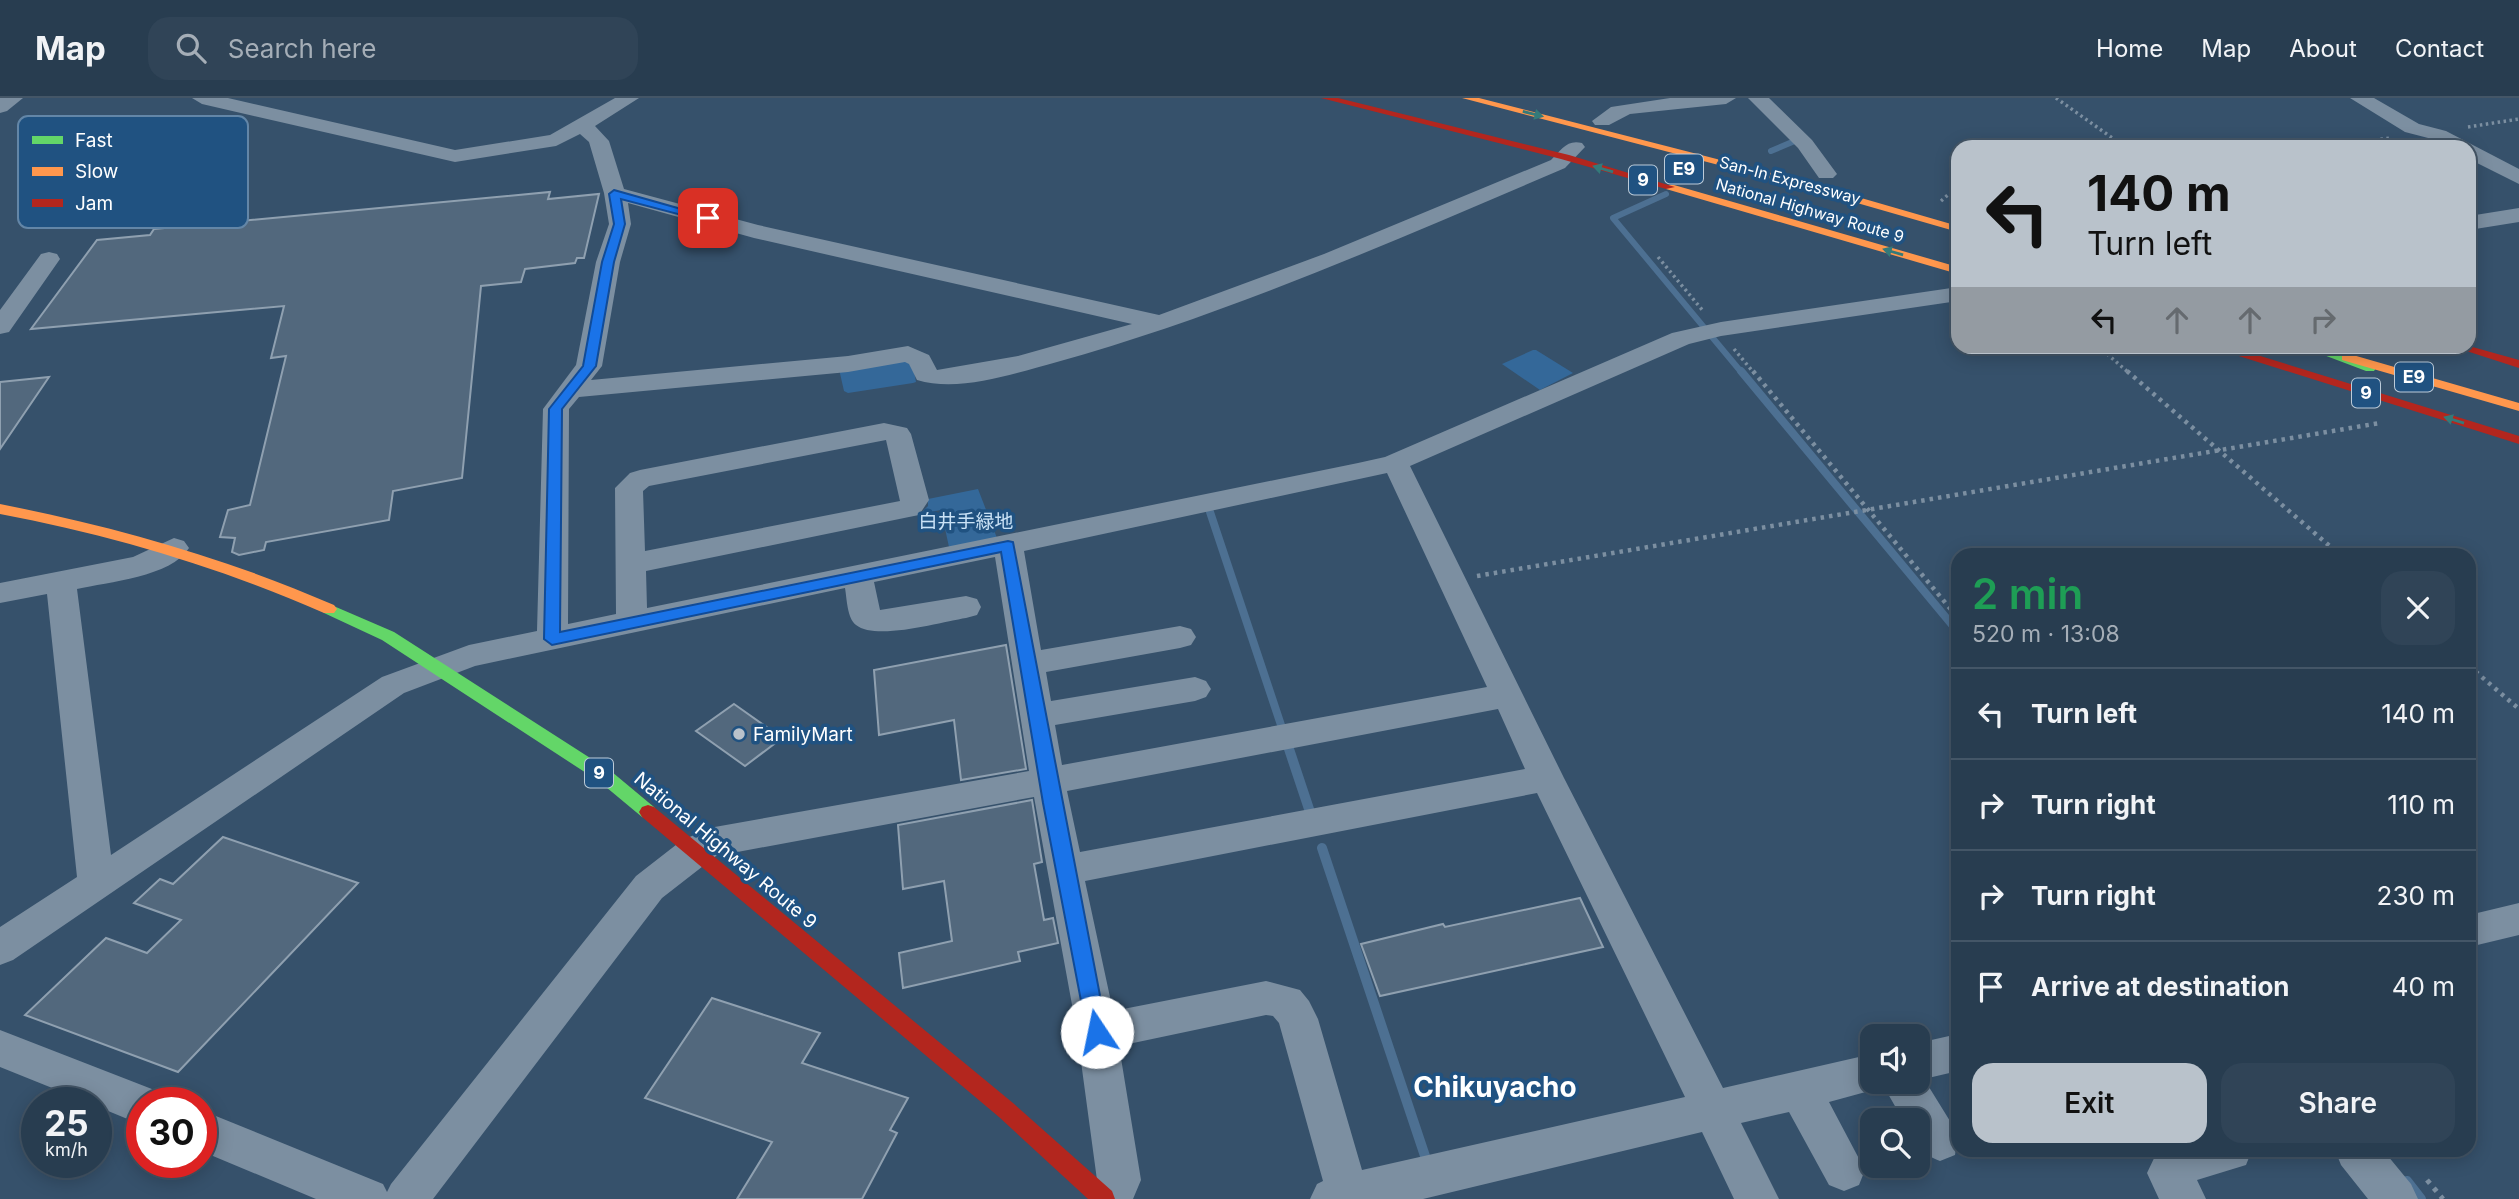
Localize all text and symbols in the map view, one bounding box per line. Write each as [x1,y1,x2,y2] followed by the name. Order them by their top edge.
[148,17,638,80] search box
[35,28,106,68] text: Map
[172,29,210,67] icon: search
[228,33,376,64] text: Search here
[2096,34,2163,63] text: Home
[2201,34,2251,63] text: Map
[2289,34,2357,63] text: About
[2395,34,2484,63] text: Contact
[1522,109,1544,120] one-way arrow
[18,116,248,228] legend
[75,129,113,152] text: Fast
[1717,152,1863,208] street label: San-In Expressway
[1665,154,1703,184] road number: E9
[75,160,118,183] text: Slow
[1593,163,1614,173] one-way arrow
[2087,164,2231,223] text: 140 m
[1629,166,1657,194] road number: 9
[1972,168,2063,259] icon: left
[1714,174,1906,246] street label: National Highway Route 9
[678,188,738,248] pin
[75,192,113,215] text: Jam
[689,199,727,237] icon: arrive
[2087,224,2212,263] text: Turn left
[1882,246,1903,256] one-way arrow
[2085,301,2123,339] icon: left
[2158,301,2196,339] icon: ahead
[2231,301,2269,339] icon: ahead
[2304,301,2342,339] icon: right
[2395,362,2433,391] road number: E9
[2352,379,2380,408] road number: 9
[2443,415,2464,425] one-way arrow
[918,510,1014,533] park label: 白井手緑地
[1972,568,2083,619] text: 2 min
[2381,571,2455,645] button: close
[1972,620,2120,648] text: 520 m · 13:08
[1972,695,2010,733] icon: left
[2031,698,2137,729] text: Turn left
[2381,698,2455,729] text: 140 m
[753,723,853,746] place label: FamilyMart
[731,726,747,742] marker: FamilyMart
[585,758,613,788] road number: 9
[630,767,822,934] street label: National Highway Route 9
[1972,786,2010,824] icon: right
[2031,789,2156,820] text: Turn right
[2387,789,2455,820] text: 110 m
[1972,877,2010,915] icon: right
[2031,880,2156,911] text: Turn right
[2377,880,2455,911] text: 230 m
[1972,968,2010,1006] icon: arrive
[2031,971,2290,1002] text: Arrive at destination
[2392,971,2455,1002] text: 40 m
[1060,995,1134,1069] position arrow
[1860,1024,1930,1178] map controls
[1860,1024,1930,1094] button: sound
[1972,1063,2207,1143] button: Exit
[2221,1063,2455,1143] button: Share
[1413,1070,1577,1104] district label: Chikuyacho
[126,1087,217,1178] speed limit sign: 30
[44,1102,89,1144] text: 25
[1860,1108,1930,1178] button: search
[45,1139,88,1160] text: km/h

